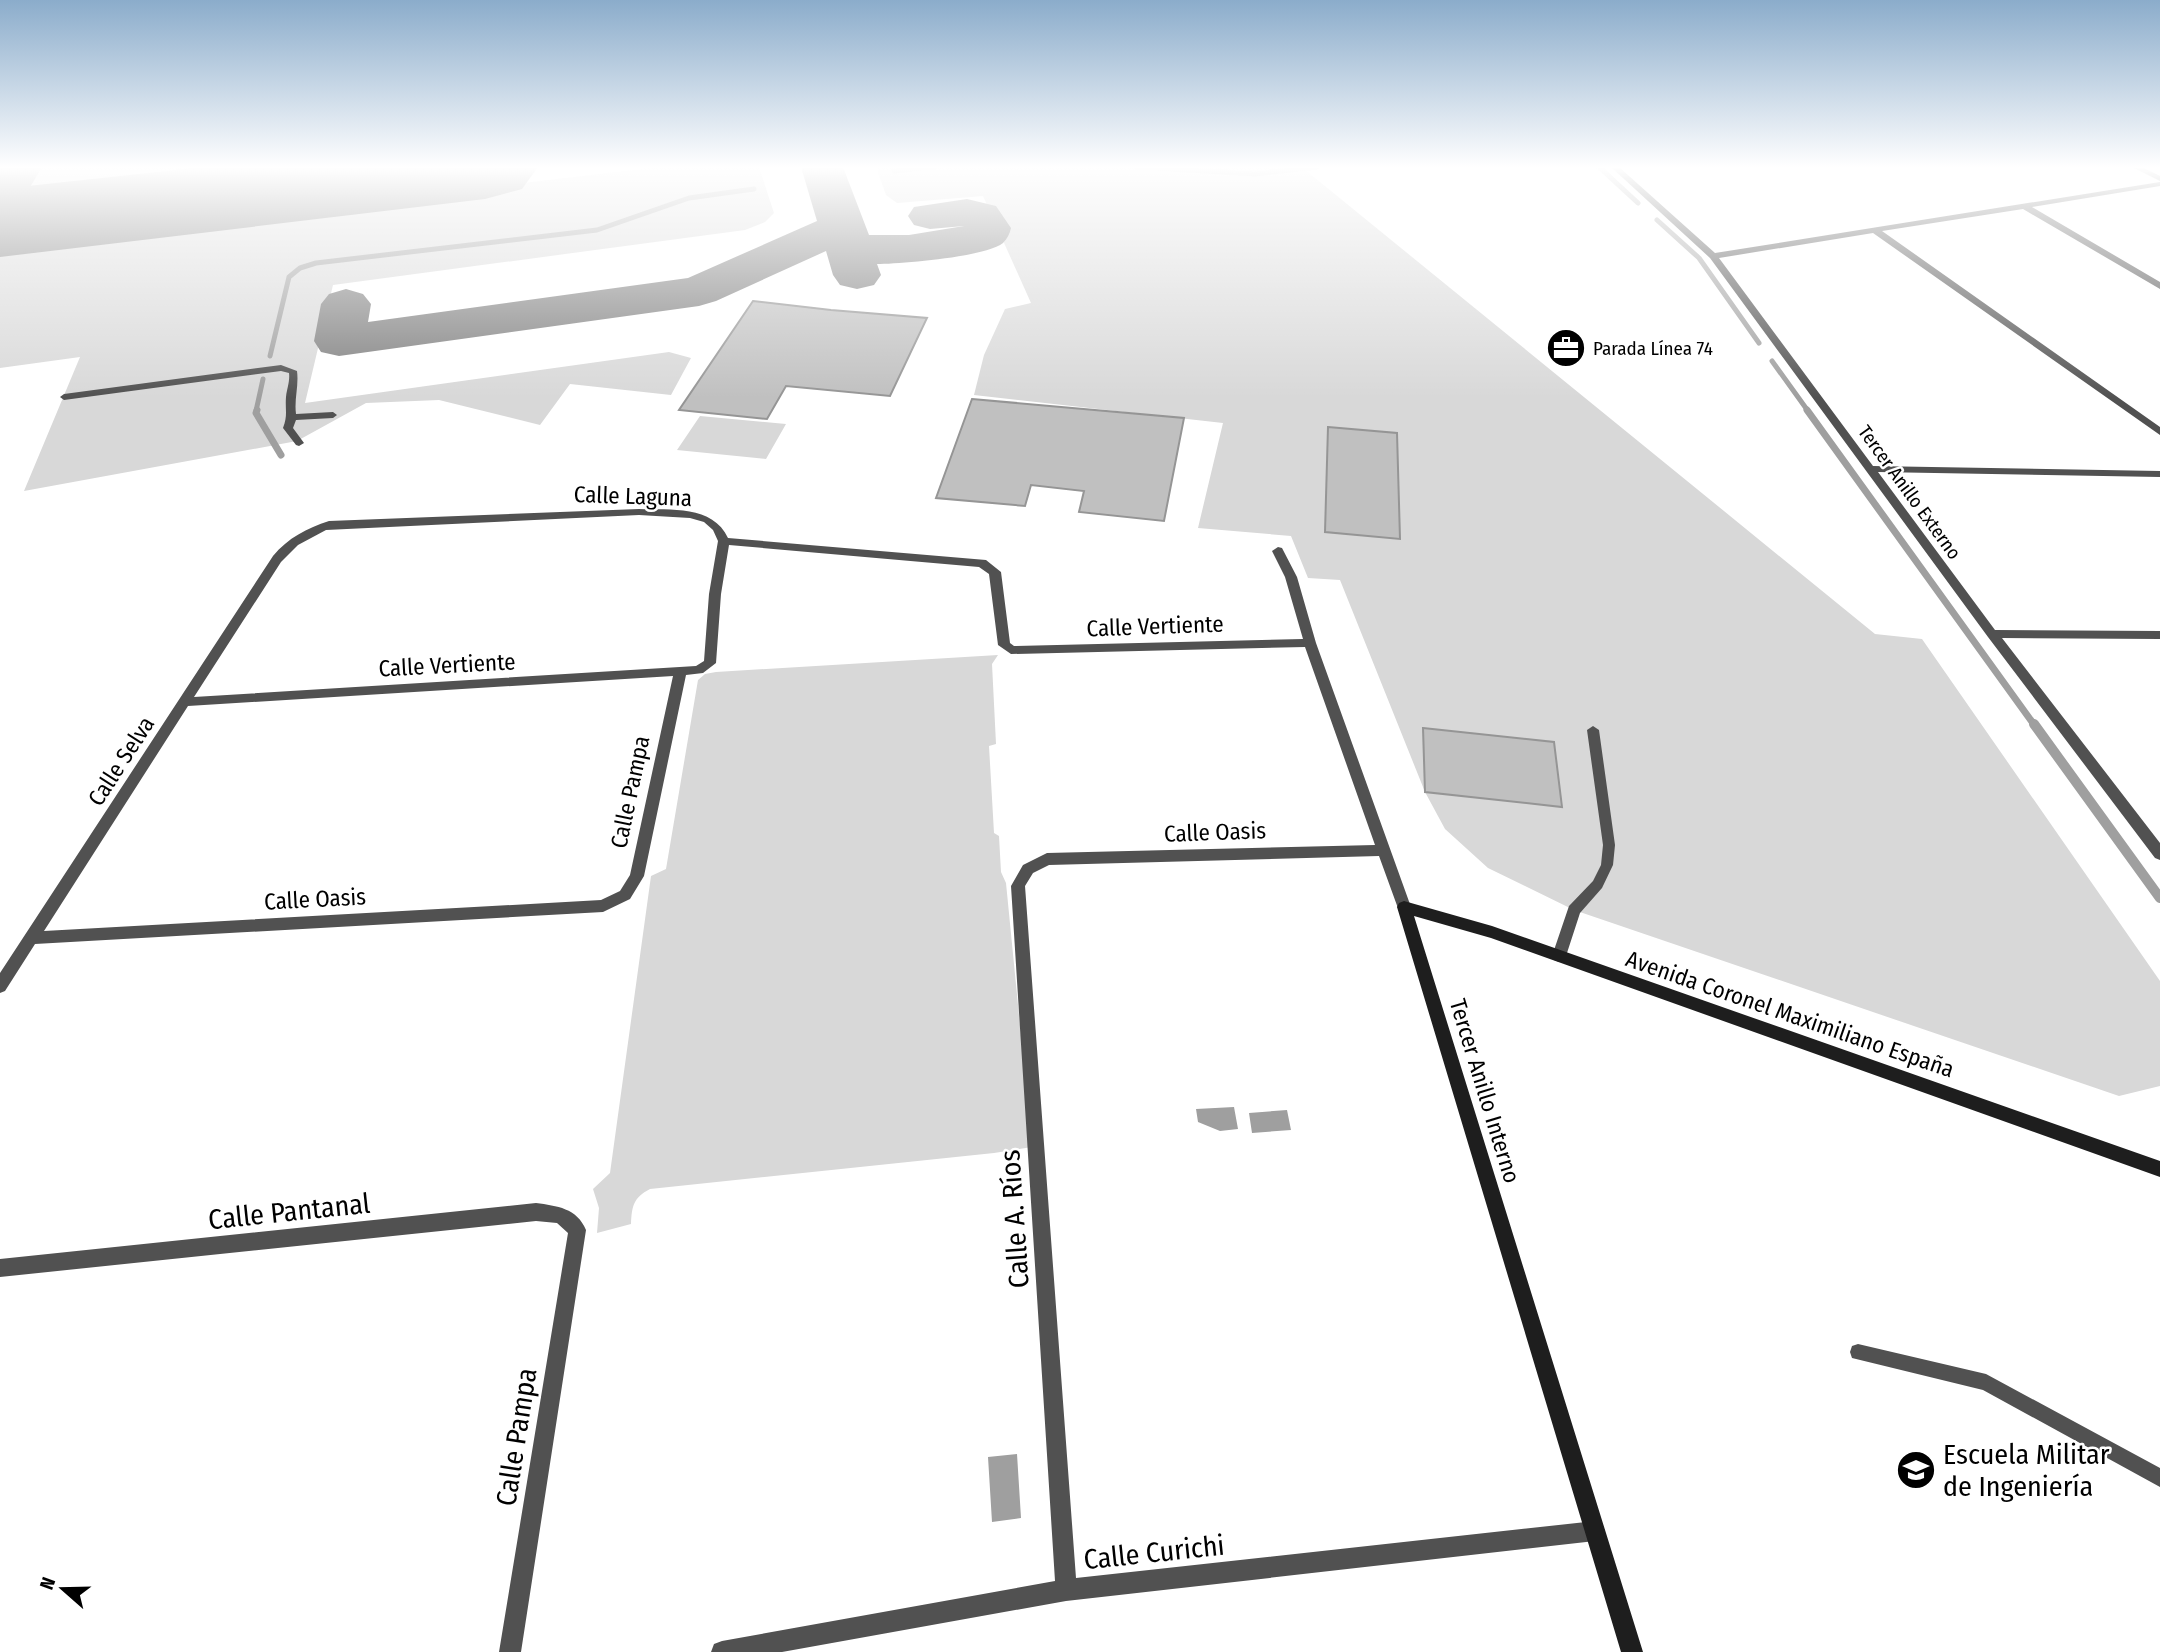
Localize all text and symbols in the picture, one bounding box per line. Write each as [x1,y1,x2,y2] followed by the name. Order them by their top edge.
[1545,327,1587,369] office icon: Parada Línea 74
[1593,337,1713,360] place label: Parada Línea 74
[1853,421,1966,564] street label: Tercer Anillo Externo
[573,480,693,512] street label: Calle Laguna
[1086,610,1224,642] street label: Calle Vertiente
[378,647,516,683] street label: Calle Vertiente
[82,711,160,811] street label: Calle Selva
[604,733,656,851] street label: Calle Pampa
[1164,816,1267,848] street label: Calle Oasis
[263,882,367,916] street label: Calle Oasis
[1622,945,1958,1083] street label: Avenida Coronel Maximiliano España
[1444,996,1526,1186] street label: Tercer Anillo Interno
[993,1149,1036,1289] street label: Calle A. Ríos
[207,1187,372,1236] street label: Calle Pantanal
[489,1366,544,1508] street label: Calle Pampa
[1943,1438,2110,1503] place label: Escuela Militar de Ingeniería
[1895,1449,1937,1491] school or university icon: Escuela Militar de Ingeniería
[1082,1529,1226,1576] street label: Calle Curichi
[28,1554,98,1624] north arrow
[35,1574,60,1593] text: N

